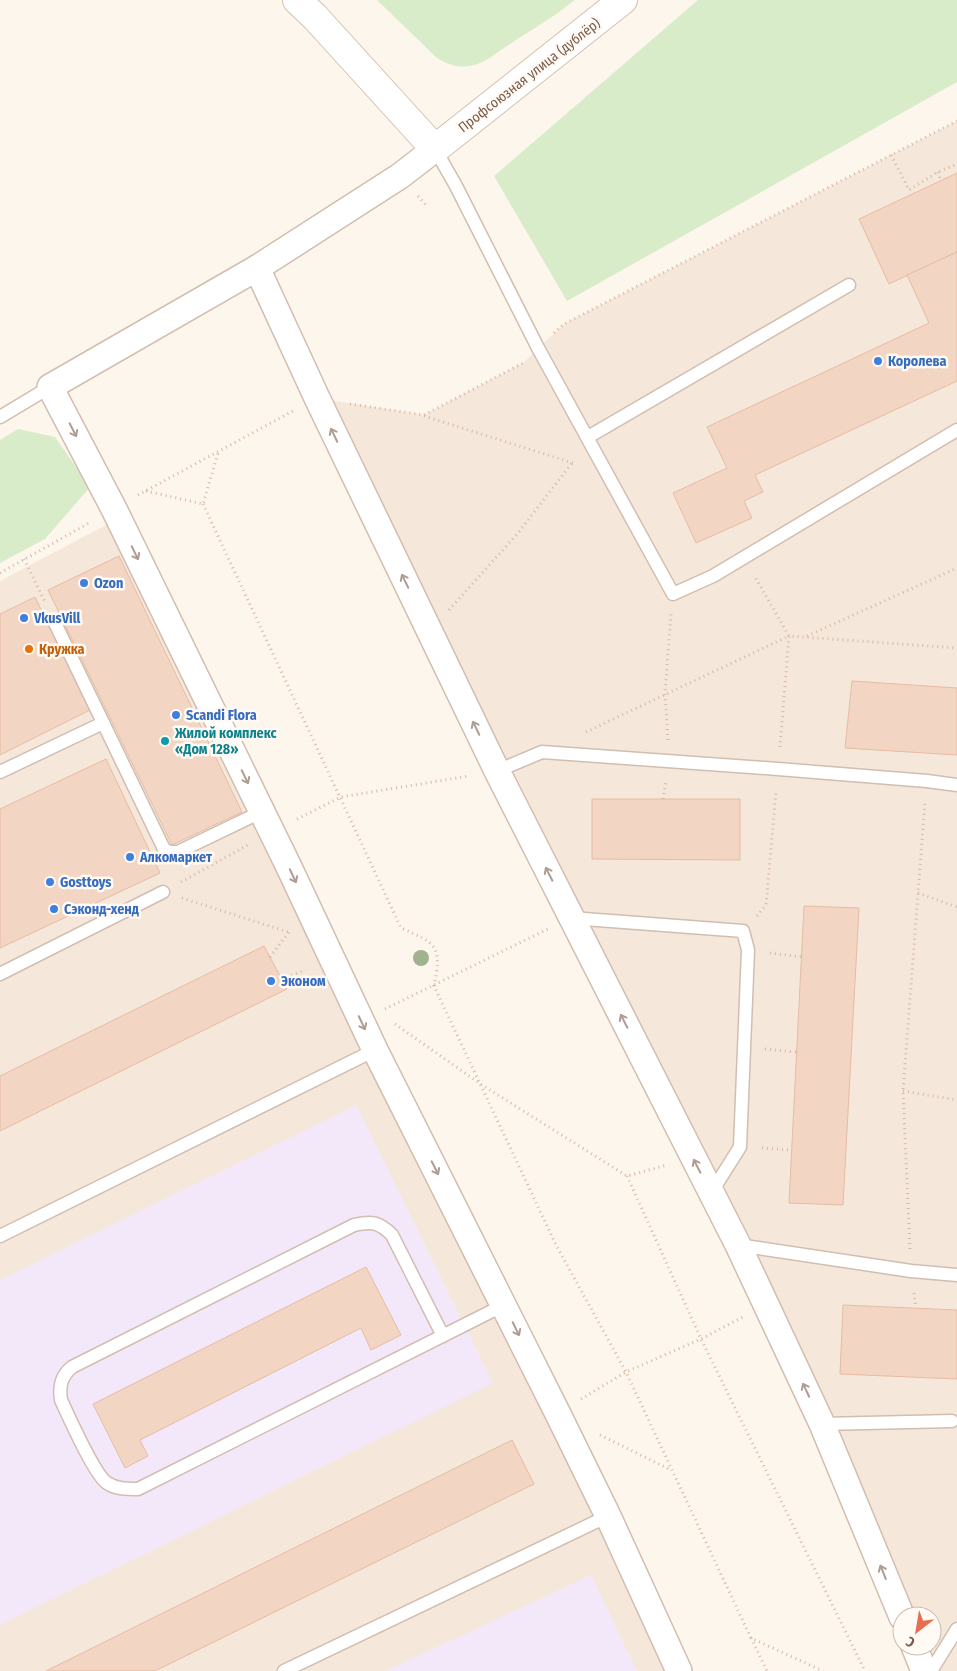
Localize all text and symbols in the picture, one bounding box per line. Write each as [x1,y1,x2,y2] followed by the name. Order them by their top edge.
[455,15,604,136] street label: Профсоюзная улица (дублёр)
[888,353,946,370] place label: Королева
[872,355,884,367] marker: Королева
[68,423,78,438] one-way arrow
[329,428,338,443] one-way arrow
[131,545,140,560] one-way arrow
[400,574,409,589] one-way arrow
[94,575,123,592] place label: Ozon
[78,577,90,589] marker: Ozon
[33,610,81,627] place label: VkusVill
[18,612,30,624] marker: VkusVill
[39,641,85,658] place label: Кружка
[23,643,35,655] marker: Кружка
[186,707,257,724] place label: Scandi Flora
[170,709,182,721] marker: Scandi Flora
[470,720,480,735] one-way arrow
[174,725,278,758] place label: Жилой комплекс «Дом 128»
[159,735,171,747] marker: Жилой комплекс «Дом 128»
[240,770,250,785] one-way arrow
[139,849,213,866] place label: Алкомаркет
[124,851,136,863] marker: Алкомаркет
[544,867,553,882] one-way arrow
[288,868,298,883] one-way arrow
[60,874,112,891] place label: Gosttoys
[44,876,56,888] marker: Gosttoys
[64,901,139,918] place label: Сэконд-хенд
[48,903,60,915] marker: Сэконд-хенд
[281,973,326,990] place label: Эконом
[265,975,277,987] marker: Эконом
[619,1013,629,1028] one-way arrow
[358,1015,367,1030] one-way arrow
[692,1158,702,1173] one-way arrow
[431,1160,440,1175] one-way arrow
[512,1321,521,1336] one-way arrow
[801,1383,811,1398] one-way arrow
[878,1565,888,1580] one-way arrow
[892,1606,942,1656] north arrow
[902,1632,918,1651] text: С

